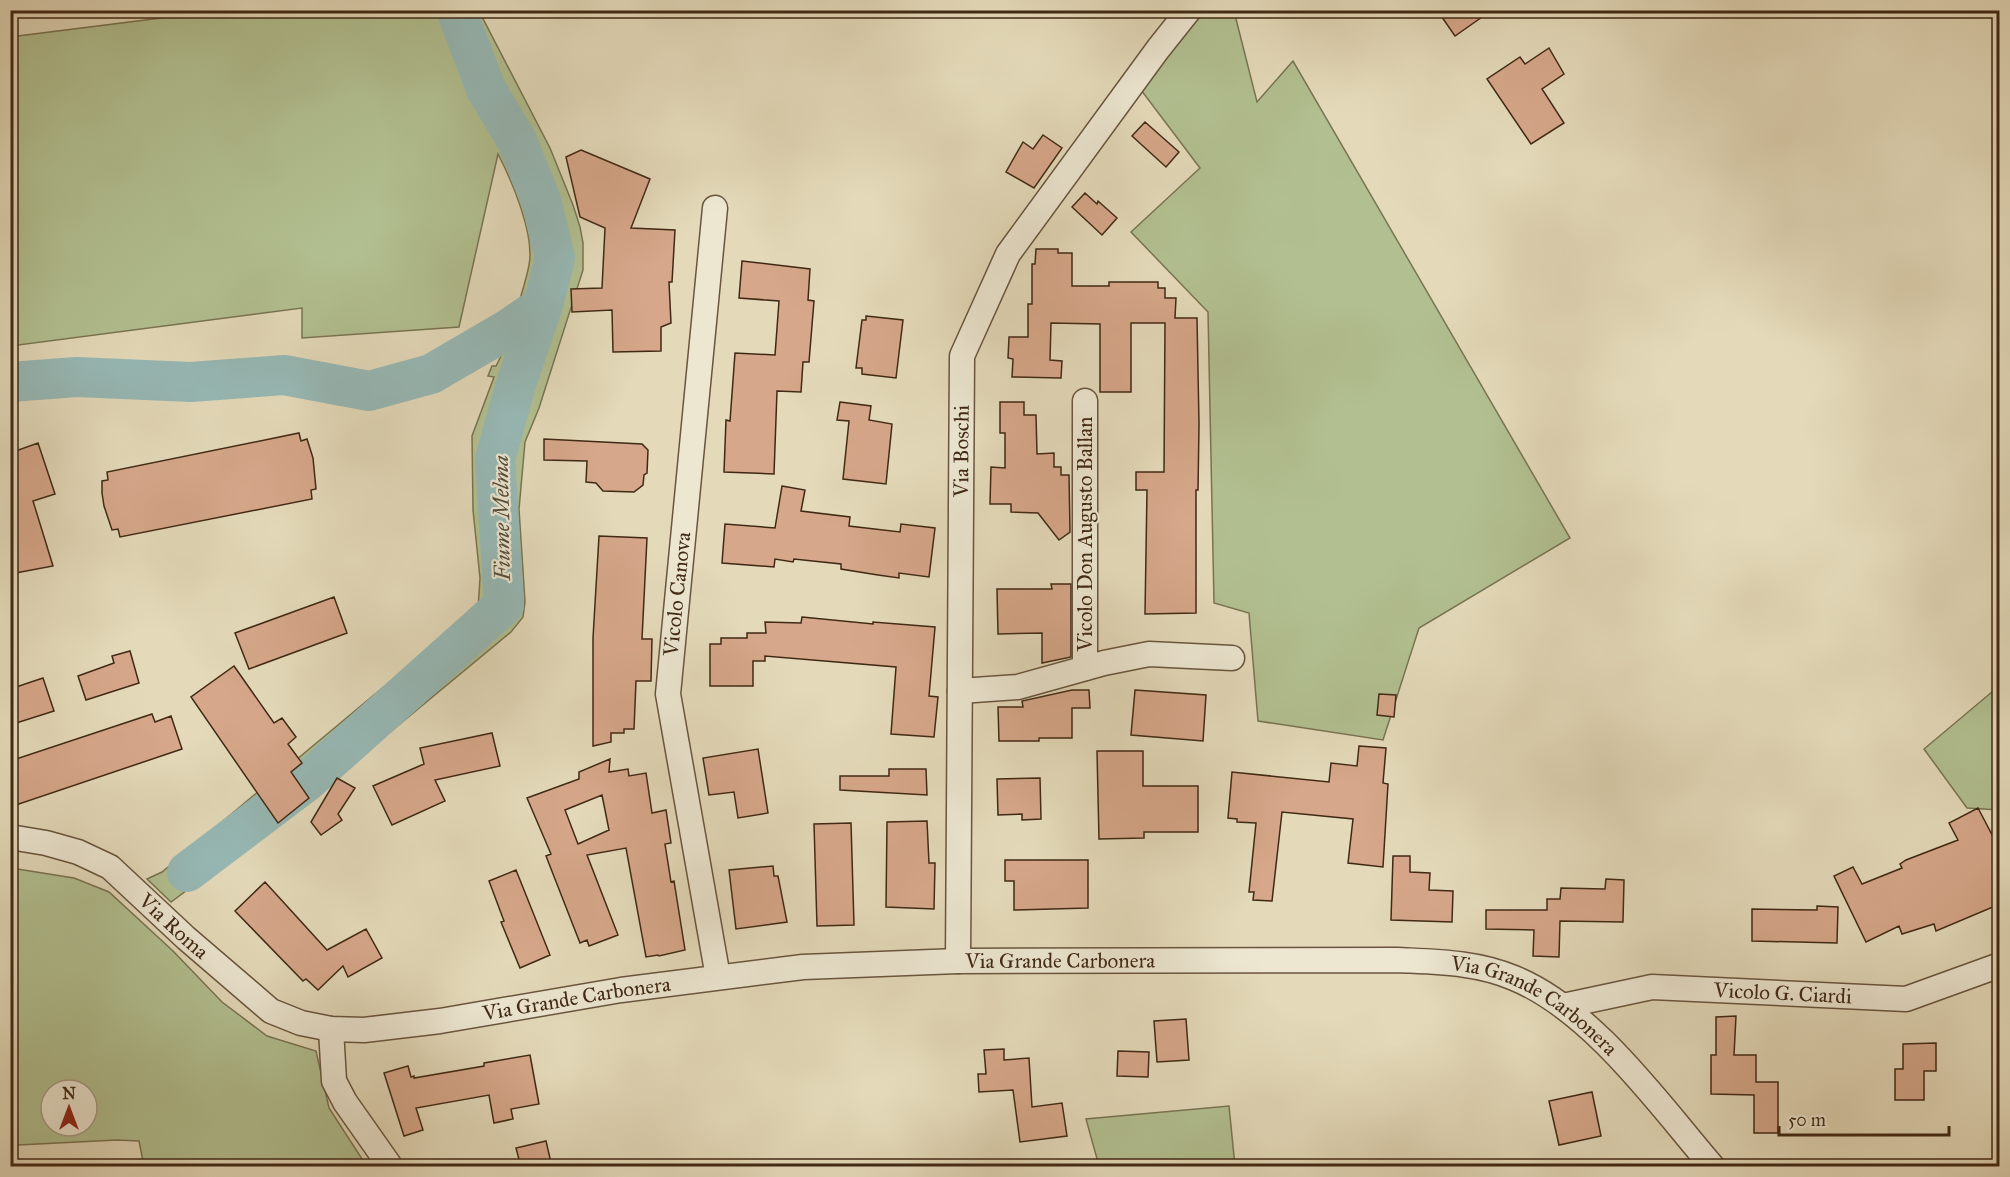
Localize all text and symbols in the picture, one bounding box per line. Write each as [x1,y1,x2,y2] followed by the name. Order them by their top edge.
[948,405,975,498] street label: Via Boschi
[1072,417,1098,652] street label: Vicolo Don Augusto Ballan
[487,455,516,582] water label: Fiume Melma
[657,531,696,658] street label: Vicolo Canova
[133,887,214,965] street label: Via Roma
[964,948,1155,974] street label: Via Grande Carbonera
[1449,950,1623,1061] street label: Via Grande Carbonera
[480,971,672,1027] street label: Via Grande Carbonera
[1712,977,1853,1009] street label: Vicolo G. Ciardi
[39,1078,99,1138] north arrow
[62,1084,76,1103] text: N
[1779,1099,1948,1137] scale bar
[1788,1109,1826,1131] text: 50 m

